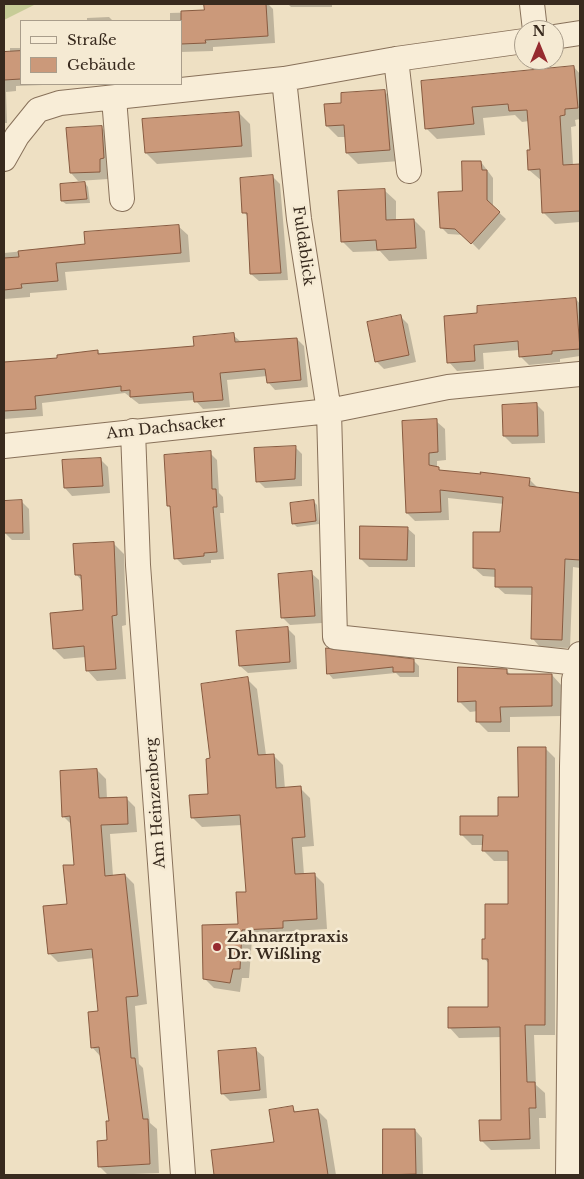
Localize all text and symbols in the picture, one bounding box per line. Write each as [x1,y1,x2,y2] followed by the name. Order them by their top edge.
[20,20,182,85] legend
[514,20,564,70] north arrow
[532,22,546,40] text: N
[67,30,117,49] text: Straße
[67,55,136,74] text: Gebäude
[288,205,318,287] street label: Fuldablick
[106,413,226,443] street label: Am Dachsacker
[142,737,170,869] street label: Am Heinzenberg
[227,929,348,964] place label: Zahnarztpraxis Dr. Wißling
[211,941,223,953] marker: Zahnarztpraxis Dr. Wißling

